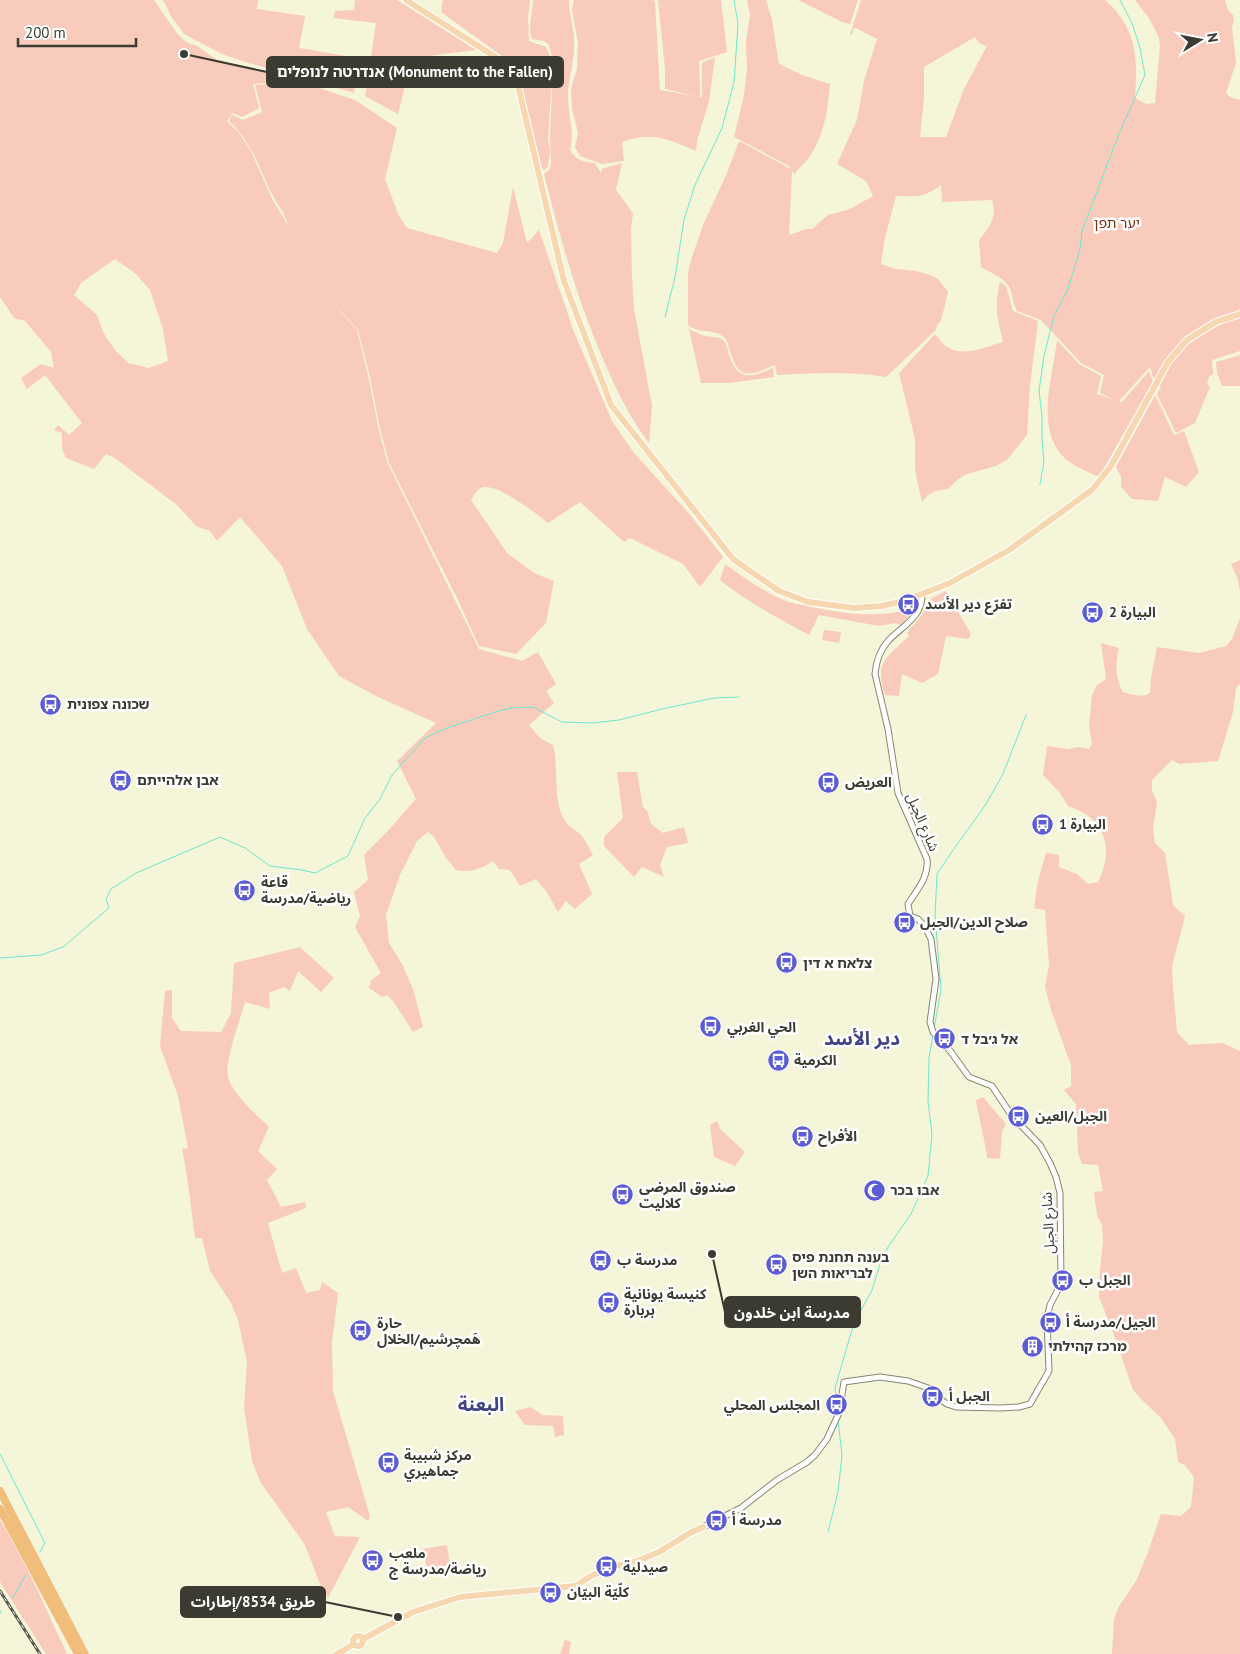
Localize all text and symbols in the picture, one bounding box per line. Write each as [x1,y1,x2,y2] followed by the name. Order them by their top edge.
[18,15,135,47] scale bar
[1175,15,1225,65] north arrow
[25,23,66,42] text: 200 m
[1203,32,1222,44] text: N
[267,57,563,87] callout: אנדרטה לנופלים (Monument to the Fallen)
[277,62,553,81] text: אנדרטה לנופלים (Monument to the Fallen)
[1094,214,1140,232] park label: יער תפן
[897,592,921,616] bus stop icon: تفرّع دير الأسد
[925,595,1012,615] place label: تفرّع دير الأسد
[1081,600,1105,624] bus stop icon: البيارة 2
[1109,603,1156,621] place label: البيارة 2
[39,692,63,716] bus stop icon: שכונה צפונית
[67,695,150,713] place label: שכונה צפונית
[109,768,133,792] bus stop icon: אבן אלהייתם
[817,770,841,794] bus stop icon: العريض
[137,771,219,789] place label: אבן אלהייתם
[845,773,892,791] place label: العريض
[901,790,943,855] street label: شارع الجبل
[1031,812,1055,836] bus stop icon: البيارة 1
[1059,815,1106,833] place label: البيارة 1
[261,873,351,907] place label: قاعة رياضية/مدرسة
[233,878,257,902] bus stop icon: قاعة رياضية/مدرسة
[892,910,916,934] bus stop icon: صلاح الدين/الجبل
[920,913,1028,933] place label: صلاح الدين/الجبل
[775,951,799,975] bus stop icon: צלאח א דין
[803,954,872,972] place label: צלאח א דין
[699,1015,723,1039] bus stop icon: الحي الغربي
[727,1018,796,1038] place label: الحي الغربي
[824,1026,900,1050] district label: دير الأسد
[933,1027,957,1051] bus stop icon: אל ג׳בל ד
[961,1030,1019,1048] place label: אל ג׳בל ד
[766,1048,790,1072] bus stop icon: الكرمية
[794,1051,837,1069] place label: الكرمية
[1007,1104,1031,1128] bus stop icon: الجبل/العين
[1035,1107,1107,1125] place label: الجبل/العين
[790,1124,814,1148] bus stop icon: الأفراح
[818,1127,857,1147] place label: الأفراح
[639,1178,736,1212] place label: صندوق المرضى كلاليت
[862,1178,886,1202] mosque icon: אבו בכר
[890,1181,940,1199] place label: אבו בכר
[611,1183,635,1207] bus stop icon: صندوق المرضى كلاليت
[1037,1191,1061,1254] street label: شارع الجبل
[589,1248,613,1272] bus stop icon: مدرسة ب
[792,1248,889,1282] place label: בענה תחנת פיס לבריאות השן
[617,1251,677,1269] place label: مدرسة ب
[764,1253,788,1277] bus stop icon: בענה תחנת פיס לבריאות השן
[1051,1268,1075,1292] bus stop icon: الجبل ب
[1079,1271,1131,1289] place label: الجبل ب
[624,1285,707,1319] place label: كنيسة يونانية بربارة
[596,1290,620,1314] bus stop icon: كنيسة يونانية بربارة
[725,1297,860,1327] callout: مدرسة ابن خلدون
[734,1303,850,1322] text: مدرسة ابن خلدون
[1038,1310,1062,1334] bus stop icon: الجيل/مدرسة أ
[1066,1313,1156,1331] place label: الجيل/مدرسة أ
[377,1314,481,1350] place label: حارة هَمچرشيم/الخلال
[349,1319,373,1343] bus stop icon: حارة هَمچرشيم/الخلال
[1020,1334,1044,1358] building icon: מרכז קהילתי
[1048,1337,1127,1355] place label: מרכז קהילתי
[921,1384,945,1408] bus stop icon: الجبل أ
[949,1387,990,1405] place label: الجبل أ
[458,1392,504,1416] district label: البعنة
[824,1393,848,1417] bus stop icon: المجلس المحلي
[724,1396,820,1416] place label: المجلس المحلي
[404,1446,472,1482] place label: مركز شبيبة جماهيري
[376,1451,400,1475] bus stop icon: مركز شبيبة جماهيري
[704,1508,728,1532] bus stop icon: مدرسة أ
[732,1511,782,1529] place label: مدرسة أ
[389,1544,487,1580] place label: ملعب رياضة/مدرسة ج
[361,1549,385,1573] bus stop icon: ملعب رياضة/مدرسة ج
[595,1555,619,1579] bus stop icon: صيدلية
[623,1558,668,1576] place label: صيدلية
[539,1580,563,1604] bus stop icon: كلّيّة البيّان
[567,1582,630,1601] place label: كلّيّة البيّان
[181,1587,325,1617] callout: طريق 8534/إطارات
[191,1592,315,1612] text: طريق 8534/إطارات

